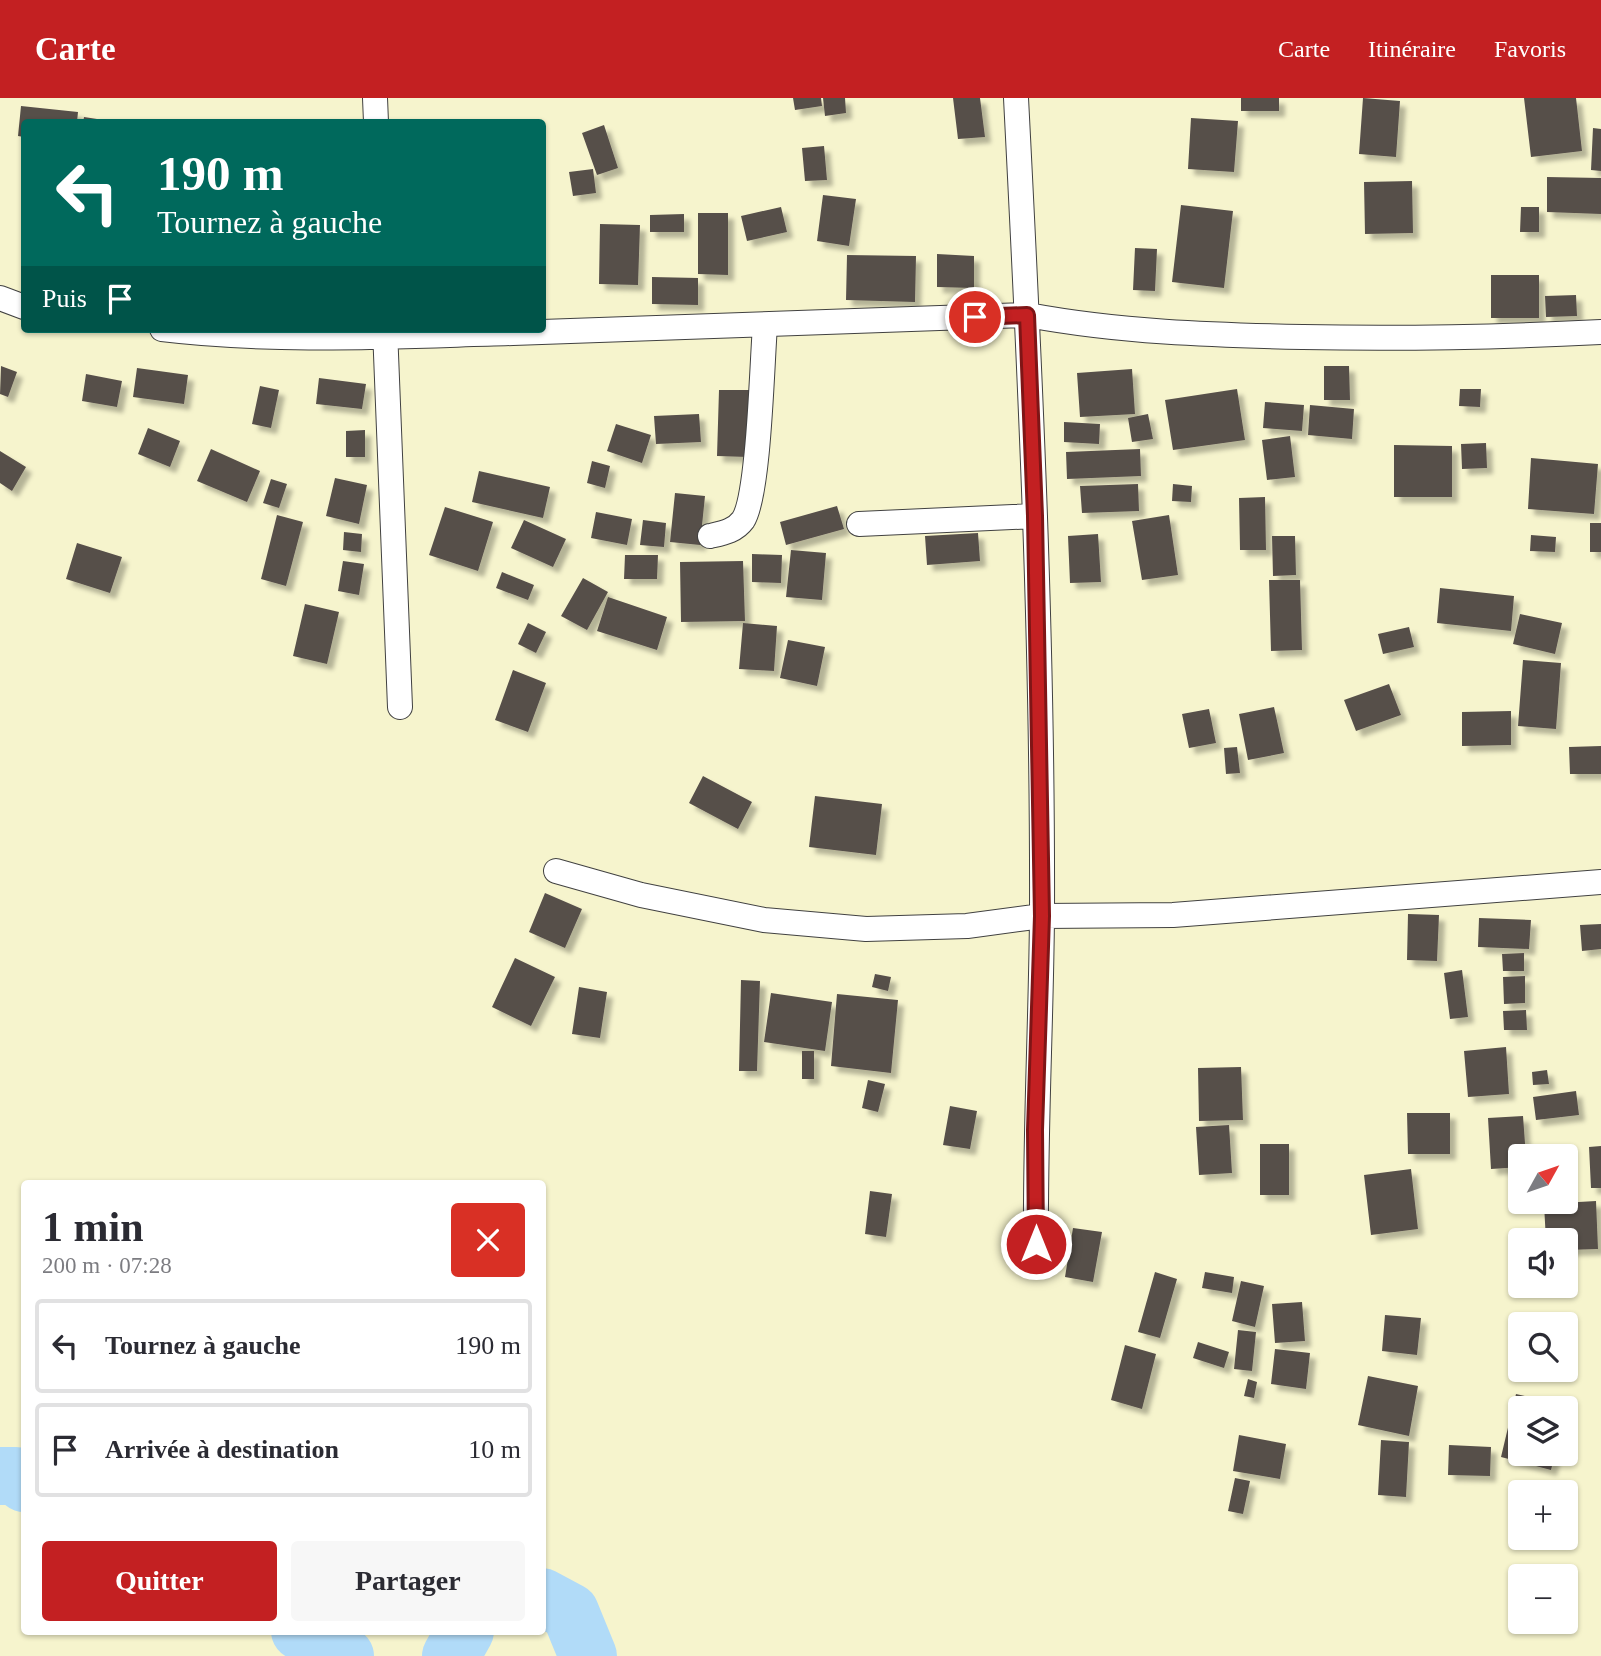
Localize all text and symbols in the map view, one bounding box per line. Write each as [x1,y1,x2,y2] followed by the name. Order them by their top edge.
[35,31,116,67] text: Carte
[1278,36,1330,62] text: Carte
[1368,36,1456,62] text: Itinéraire
[1494,36,1566,62] text: Favoris
[157,146,284,201] text: 190 m
[42,147,133,238] icon: left
[157,204,382,240] text: Tournez à gauche
[101,280,139,318] icon: arrive
[42,284,87,313] text: Puis
[945,287,1005,347] pin
[956,298,994,336] icon: arrive
[1508,1144,1578,1214] north arrow
[1508,1144,1578,1634] map controls
[451,1203,525,1277] button: close
[42,1204,144,1250] text: 1 min
[999,1207,1073,1281] position arrow
[1508,1228,1578,1298] button: sound
[42,1253,172,1278] text: 200 m · 07:28
[1508,1312,1578,1382] button: search
[46,1327,84,1365] icon: left
[105,1331,301,1360] text: Tournez à gauche
[455,1331,521,1360] text: 190 m
[1508,1396,1578,1466] button: layers
[46,1431,84,1469] icon: arrive
[105,1435,339,1464] text: Arrivée à destination
[468,1435,521,1464] text: 10 m
[1508,1480,1578,1550] button: +
[42,1541,277,1621] button: Quitter
[291,1541,525,1621] button: Partager
[1508,1564,1578,1634] button: −

